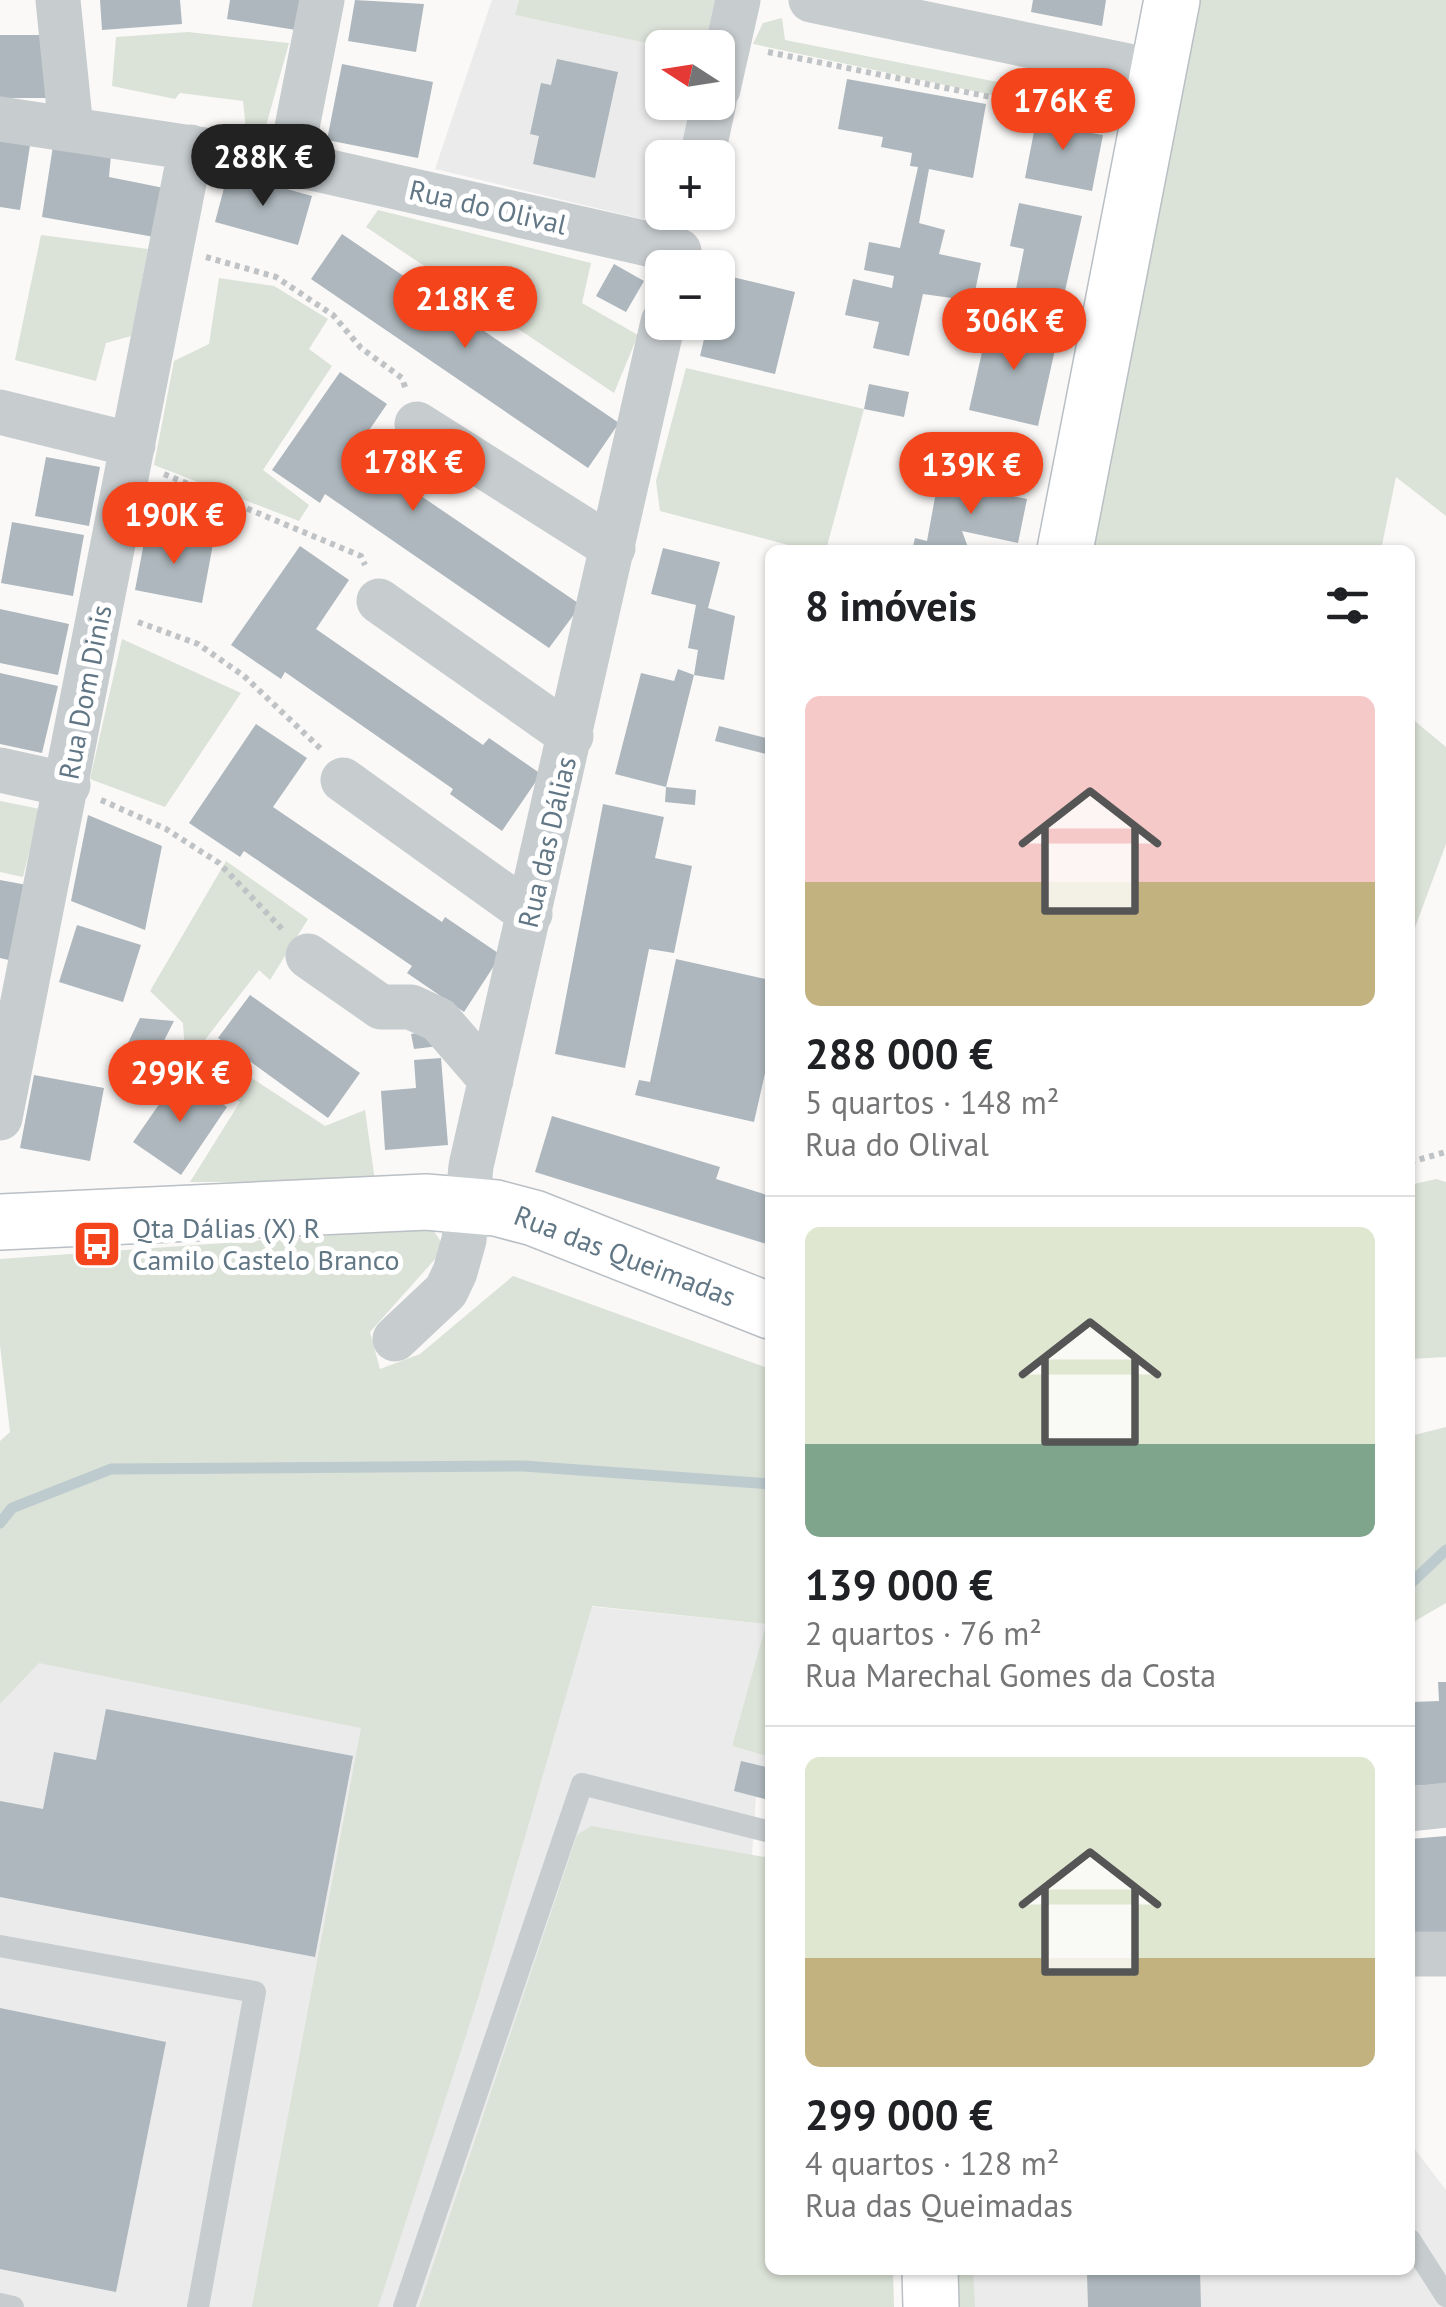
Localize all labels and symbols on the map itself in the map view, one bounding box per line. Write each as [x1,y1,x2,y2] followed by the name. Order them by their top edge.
[645,30,735,120] north arrow
[982,68,1144,153] pin: 176K €
[182,124,344,209] pin: 288K €
[406,170,571,243] street label: Rua do Olival
[384,266,546,351] pin: 218K €
[933,288,1095,373] pin: 306K €
[332,429,494,514] pin: 178K €
[890,432,1052,517] pin: 139K €
[93,482,255,567] pin: 190K €
[49,602,120,782] street label: Rua Dom Dinis
[509,753,584,931] street label: Rua das Dálias
[99,1040,261,1125] pin: 299K €
[509,1196,741,1315] street label: Rua das Queimadas
[132,1209,400,1278] place label: Qta Dálias (X) R Camilo Castelo Branco
[71,1218,123,1270] bus stop icon: Qta Dálias (X) R Camilo Castelo Branco

